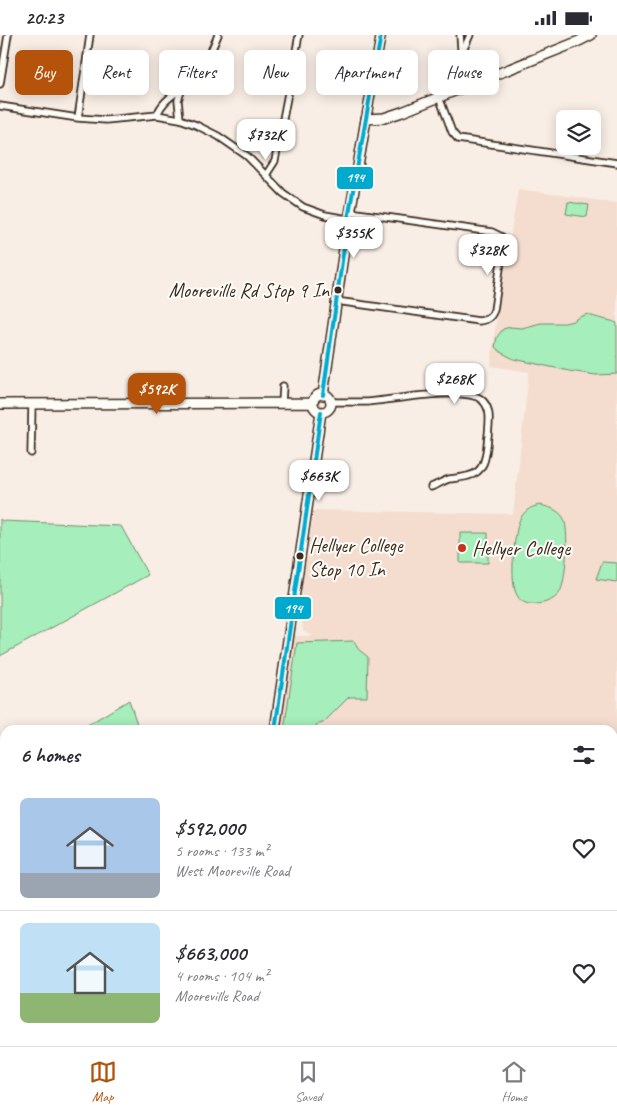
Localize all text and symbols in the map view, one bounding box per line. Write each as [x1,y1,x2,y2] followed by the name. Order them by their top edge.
[25,6,63,30] text: 20:23
[15,50,73,95] chip: Buy
[83,50,149,95] chip: Rent
[159,50,234,95] chip: Filters
[244,50,306,95] chip: New
[316,50,418,95] chip: Apartment
[428,50,499,95] chip: House
[556,110,601,155] map controls
[556,110,601,155] button: layers
[231,119,301,161] pin: $732K
[248,125,284,145] text: $732K
[336,166,374,190] line badge: 194
[346,169,366,186] text: 194
[319,217,389,259] pin: $355K
[336,223,372,243] text: $355K
[453,233,523,276] pin: $328K
[470,240,506,260] text: $328K
[169,278,330,303] place label: Mooreville Rd Stop 9 In
[333,285,343,295] marker: Mooreville Rd Stop 9 In
[420,363,490,405] pin: $268K
[436,369,474,389] text: $268K
[122,373,192,415] pin: $592K
[139,379,175,399] text: $592K
[284,459,354,502] pin: $663K
[300,466,338,486] text: $663K
[309,533,404,582] place label: Hellyer College Stop 10 In
[472,535,571,561] place label: Hellyer College
[456,542,468,554] marker: Hellyer College
[295,551,305,561] marker: Hellyer College Stop 10 In
[274,596,312,620] line badge: 194
[284,600,304,617] text: 194
[570,741,598,769] icon: filters
[20,742,80,768] text: 6 homes
[175,815,245,841] text: $592,000
[60,818,120,878] icon: home
[570,834,598,862] icon: heart
[175,841,269,861] text: 5 rooms · 133 m²
[175,861,290,881] text: West Mooreville Road
[175,940,246,966] text: $663,000
[60,943,120,1003] icon: home
[570,959,598,987] icon: heart
[175,966,269,986] text: 4 rooms · 104 m²
[175,986,259,1006] text: Mooreville Road
[89,1058,117,1105] tab: Map
[294,1058,322,1105] tab: Saved
[500,1058,528,1105] tab: Home

